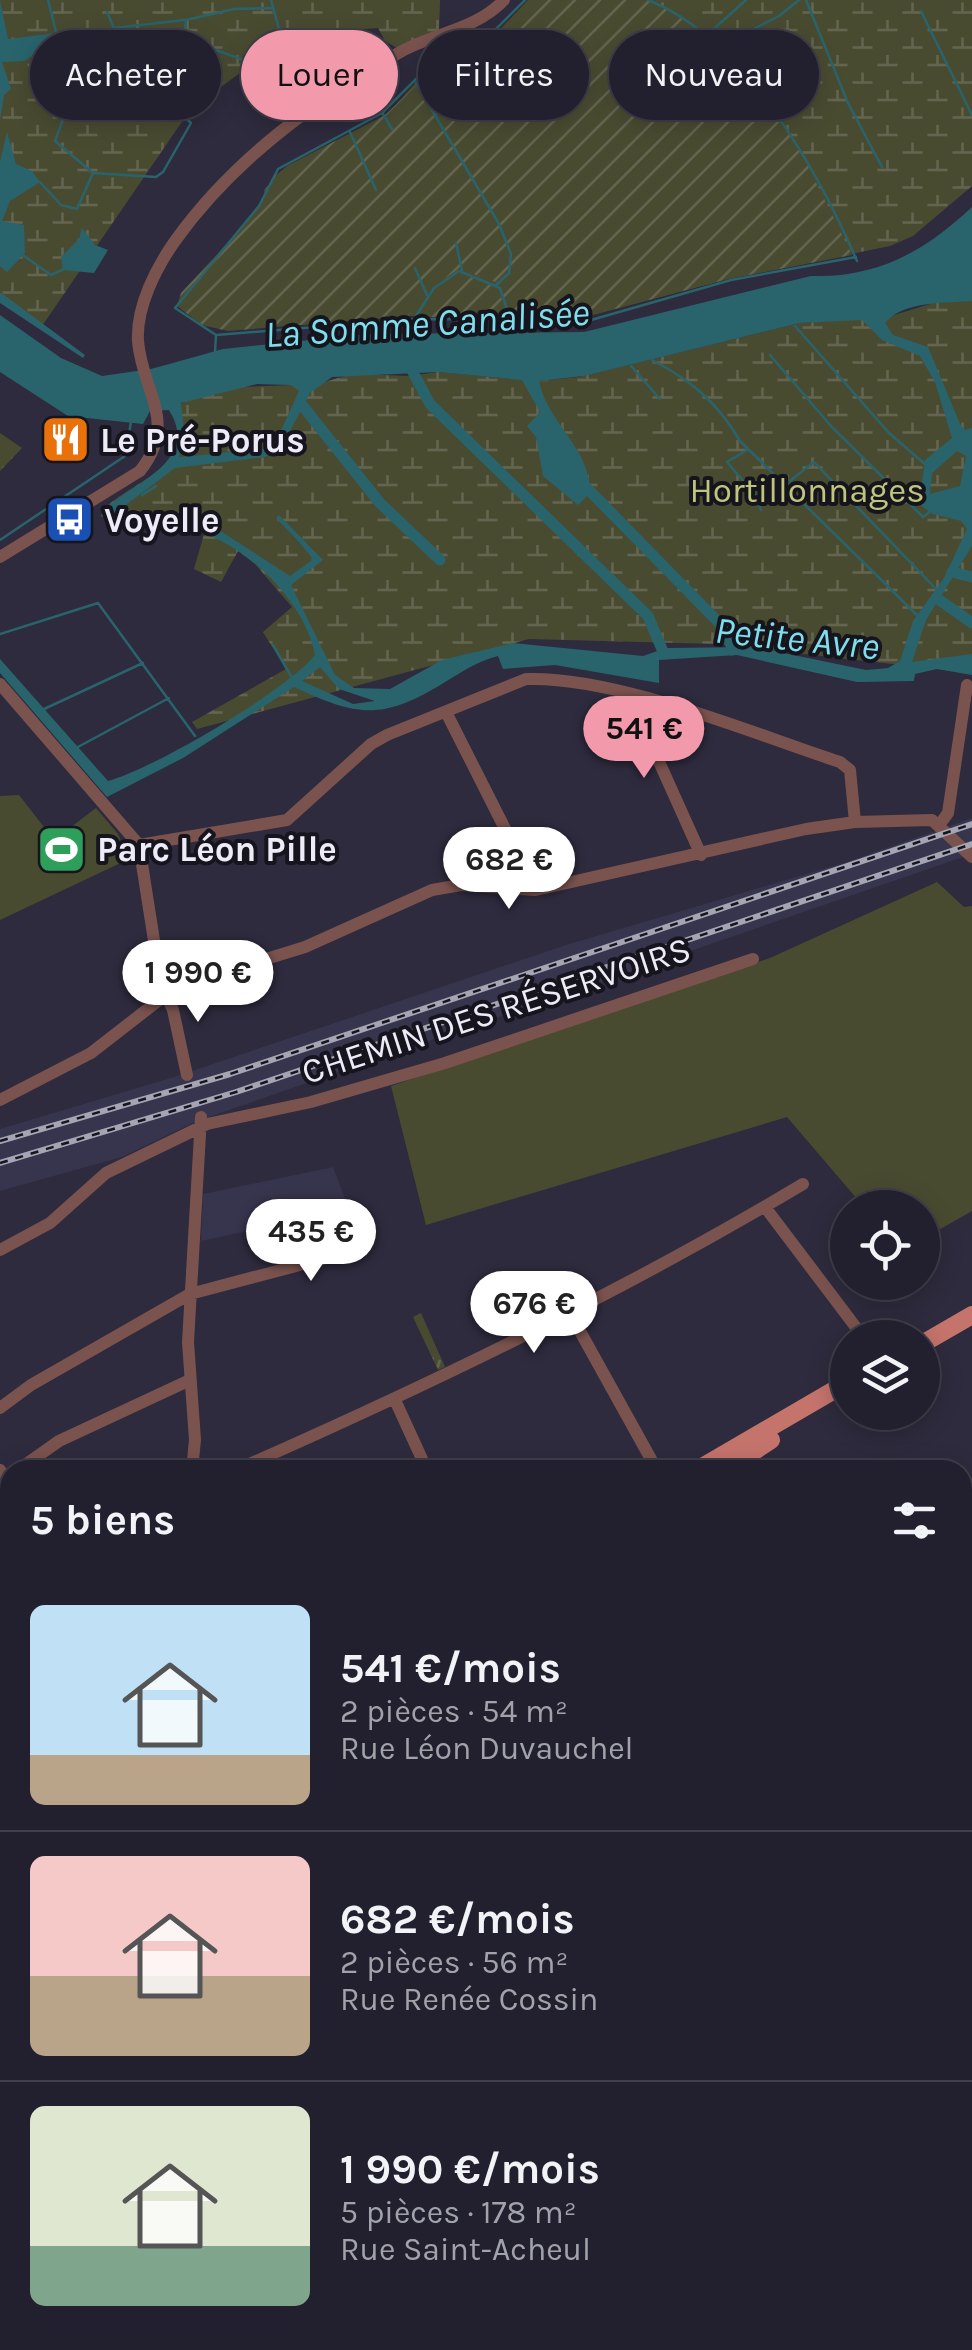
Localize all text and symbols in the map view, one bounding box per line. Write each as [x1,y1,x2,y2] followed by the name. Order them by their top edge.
[30,30,221,120] chip: Acheter
[241,30,398,120] chip: Louer
[418,30,589,120] chip: Filtres
[609,30,819,120] chip: Nouveau
[263,290,591,357] water label: La Somme Canalisée
[39,414,91,466] restaurant icon: Le Pré-Porus
[100,420,305,461] place label: Le Pré-Porus
[689,470,925,511] park label: Hortillonnages
[43,494,95,546] bus stop icon: Voyelle
[104,500,220,542] place label: Voyelle
[713,608,881,669] water label: Petite Avre
[574,696,714,781] pin: 541 €
[605,710,683,747] text: 541 €
[36,823,88,875] sports icon: Parc Léon Pille
[439,827,579,912] pin: 682 €
[97,829,337,870] place label: Parc Léon Pille
[465,841,553,878] text: 682 €
[297,928,696,1093] street label: CHEMIN DES RÉSERVOIRS
[106,940,290,1025] pin: 1 990 €
[144,954,252,991] text: 1 990 €
[830,1190,940,1430] map controls
[830,1190,940,1300] button: locate
[241,1199,381,1284] pin: 435 €
[268,1213,354,1250] text: 435 €
[464,1271,604,1356] pin: 676 €
[492,1285,576,1322] text: 676 €
[830,1320,940,1430] button: layers
[887,1493,942,1548] icon: filters
[30,1495,175,1545] text: 5 biens
[340,1643,561,1693] text: 541 €/mois
[110,1645,230,1765] icon: home
[340,1693,568,1730] text: 2 pièces · 54 m²
[340,1730,634,1767] text: Rue Léon Duvauchel
[340,1894,575,1944] text: 682 €/mois
[110,1896,230,2016] icon: home
[340,1944,568,1981] text: 2 pièces · 56 m²
[340,1981,598,2018] text: Rue Renée Cossin
[340,2144,600,2194] text: 1 990 €/mois
[110,2146,230,2266] icon: home
[340,2194,577,2231] text: 5 pièces · 178 m²
[340,2231,591,2268] text: Rue Saint-Acheul

